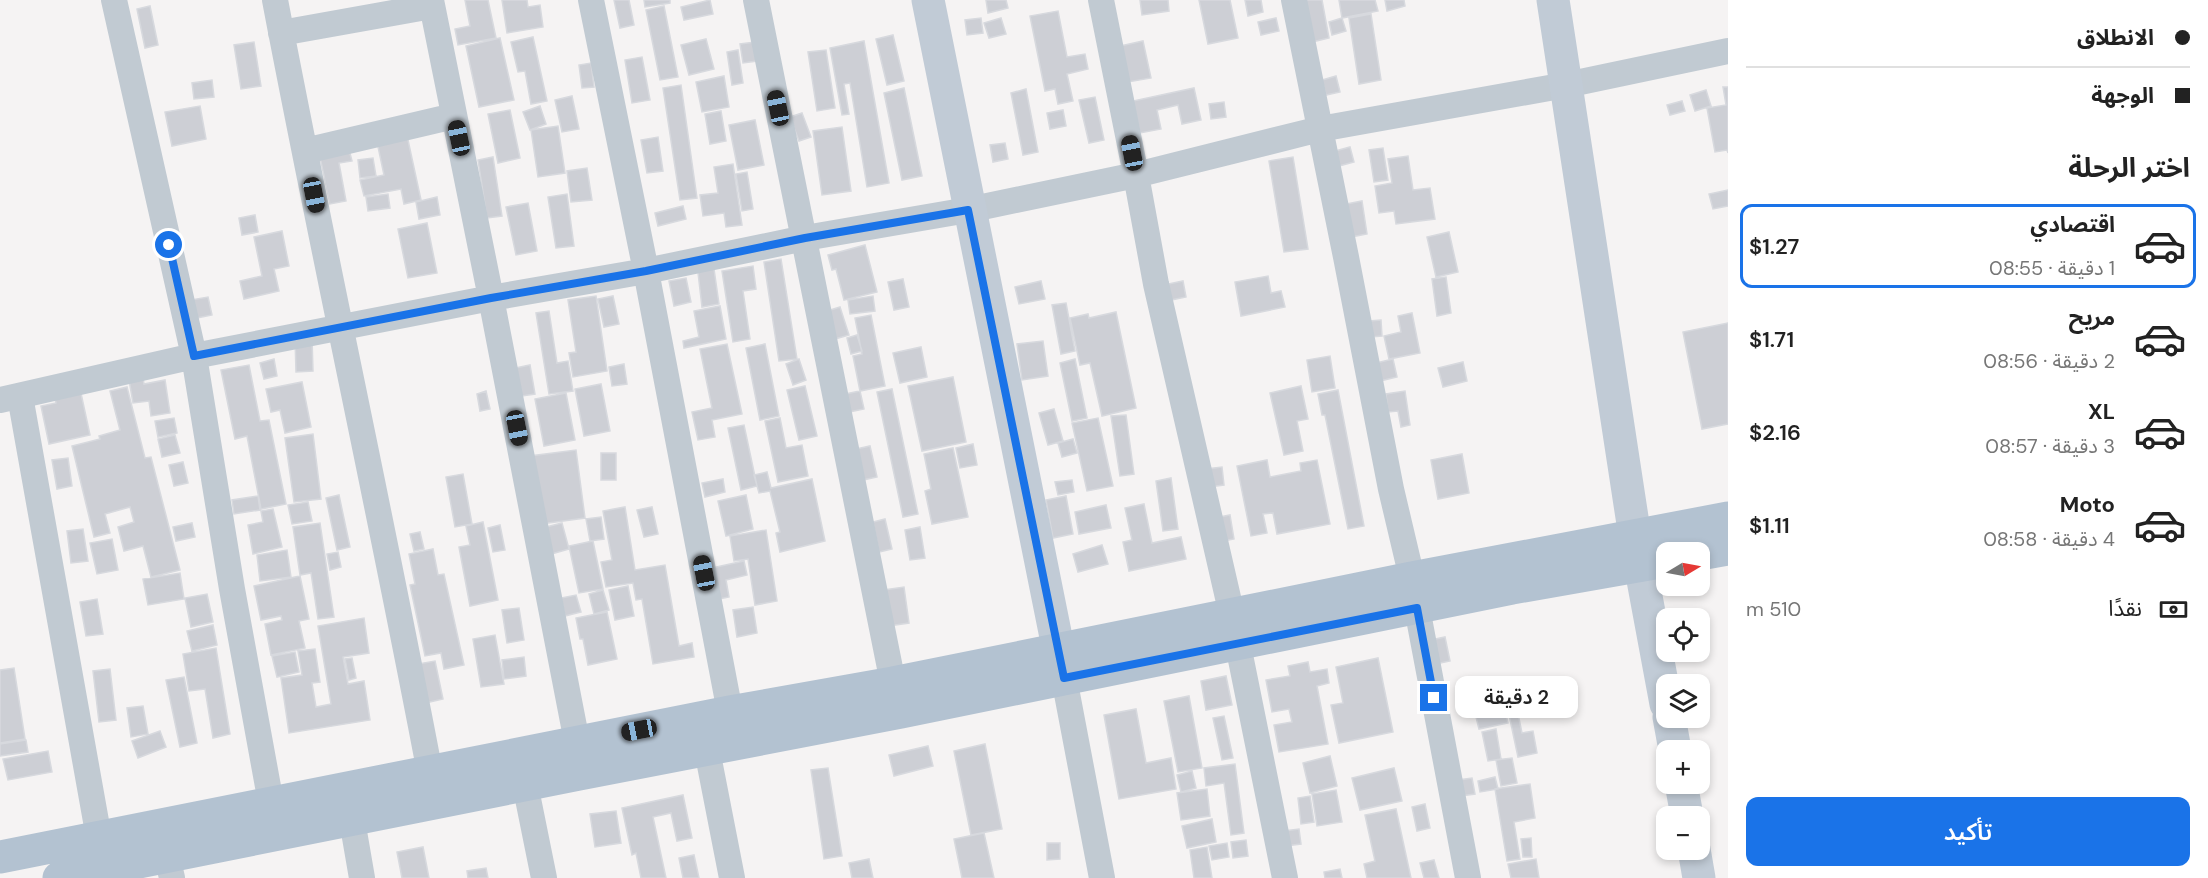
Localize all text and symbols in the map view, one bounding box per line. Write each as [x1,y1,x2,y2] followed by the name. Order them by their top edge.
[2077,23,2154,52] text: الانطلاق
[2091,81,2154,110] text: الوجهة
[765,89,791,127] car
[446,119,472,157] car
[1120,134,1144,172] car
[2068,150,2190,185] text: اختر الرحلة
[302,176,326,214] car
[2030,210,2115,239] text: اقتصادي
[2133,219,2187,273] icon: car
[155,231,182,258] route start
[1749,232,1799,261] text: $1.27
[1989,255,2115,281] text: 1 دقيقة · 08:55
[2069,303,2115,332] text: مريح
[2133,312,2187,366] icon: car
[1749,325,1794,354] text: $1.71
[1983,348,2115,374] text: 2 دقيقة · 08:56
[2088,397,2115,426] text: XL
[2133,405,2187,459] icon: car
[505,409,529,447] car
[1749,418,1801,447] text: $2.16
[1985,433,2115,459] text: 3 دقيقة · 08:57
[2060,490,2115,519] text: Moto
[2133,498,2187,552] icon: car
[1749,511,1790,540] text: $1.11
[1983,526,2115,552] text: 4 دقيقة · 08:58
[1656,542,1710,596] north arrow
[1656,542,1710,860] map controls
[692,554,716,592] car
[2157,593,2190,626] icon: cash
[2108,594,2142,623] text: نقدًا
[1746,596,1801,622] text: 510 m
[1656,608,1710,662] button: locate
[1656,674,1710,728] button: layers
[1455,677,1578,719] callout: 2 دقيقة
[1420,684,1447,711] route end
[1484,684,1549,710] text: 2 دقيقة
[620,718,658,742] car
[1656,740,1710,794] button: +
[1746,797,2190,866] button: تأكيد
[1656,806,1710,860] button: −

